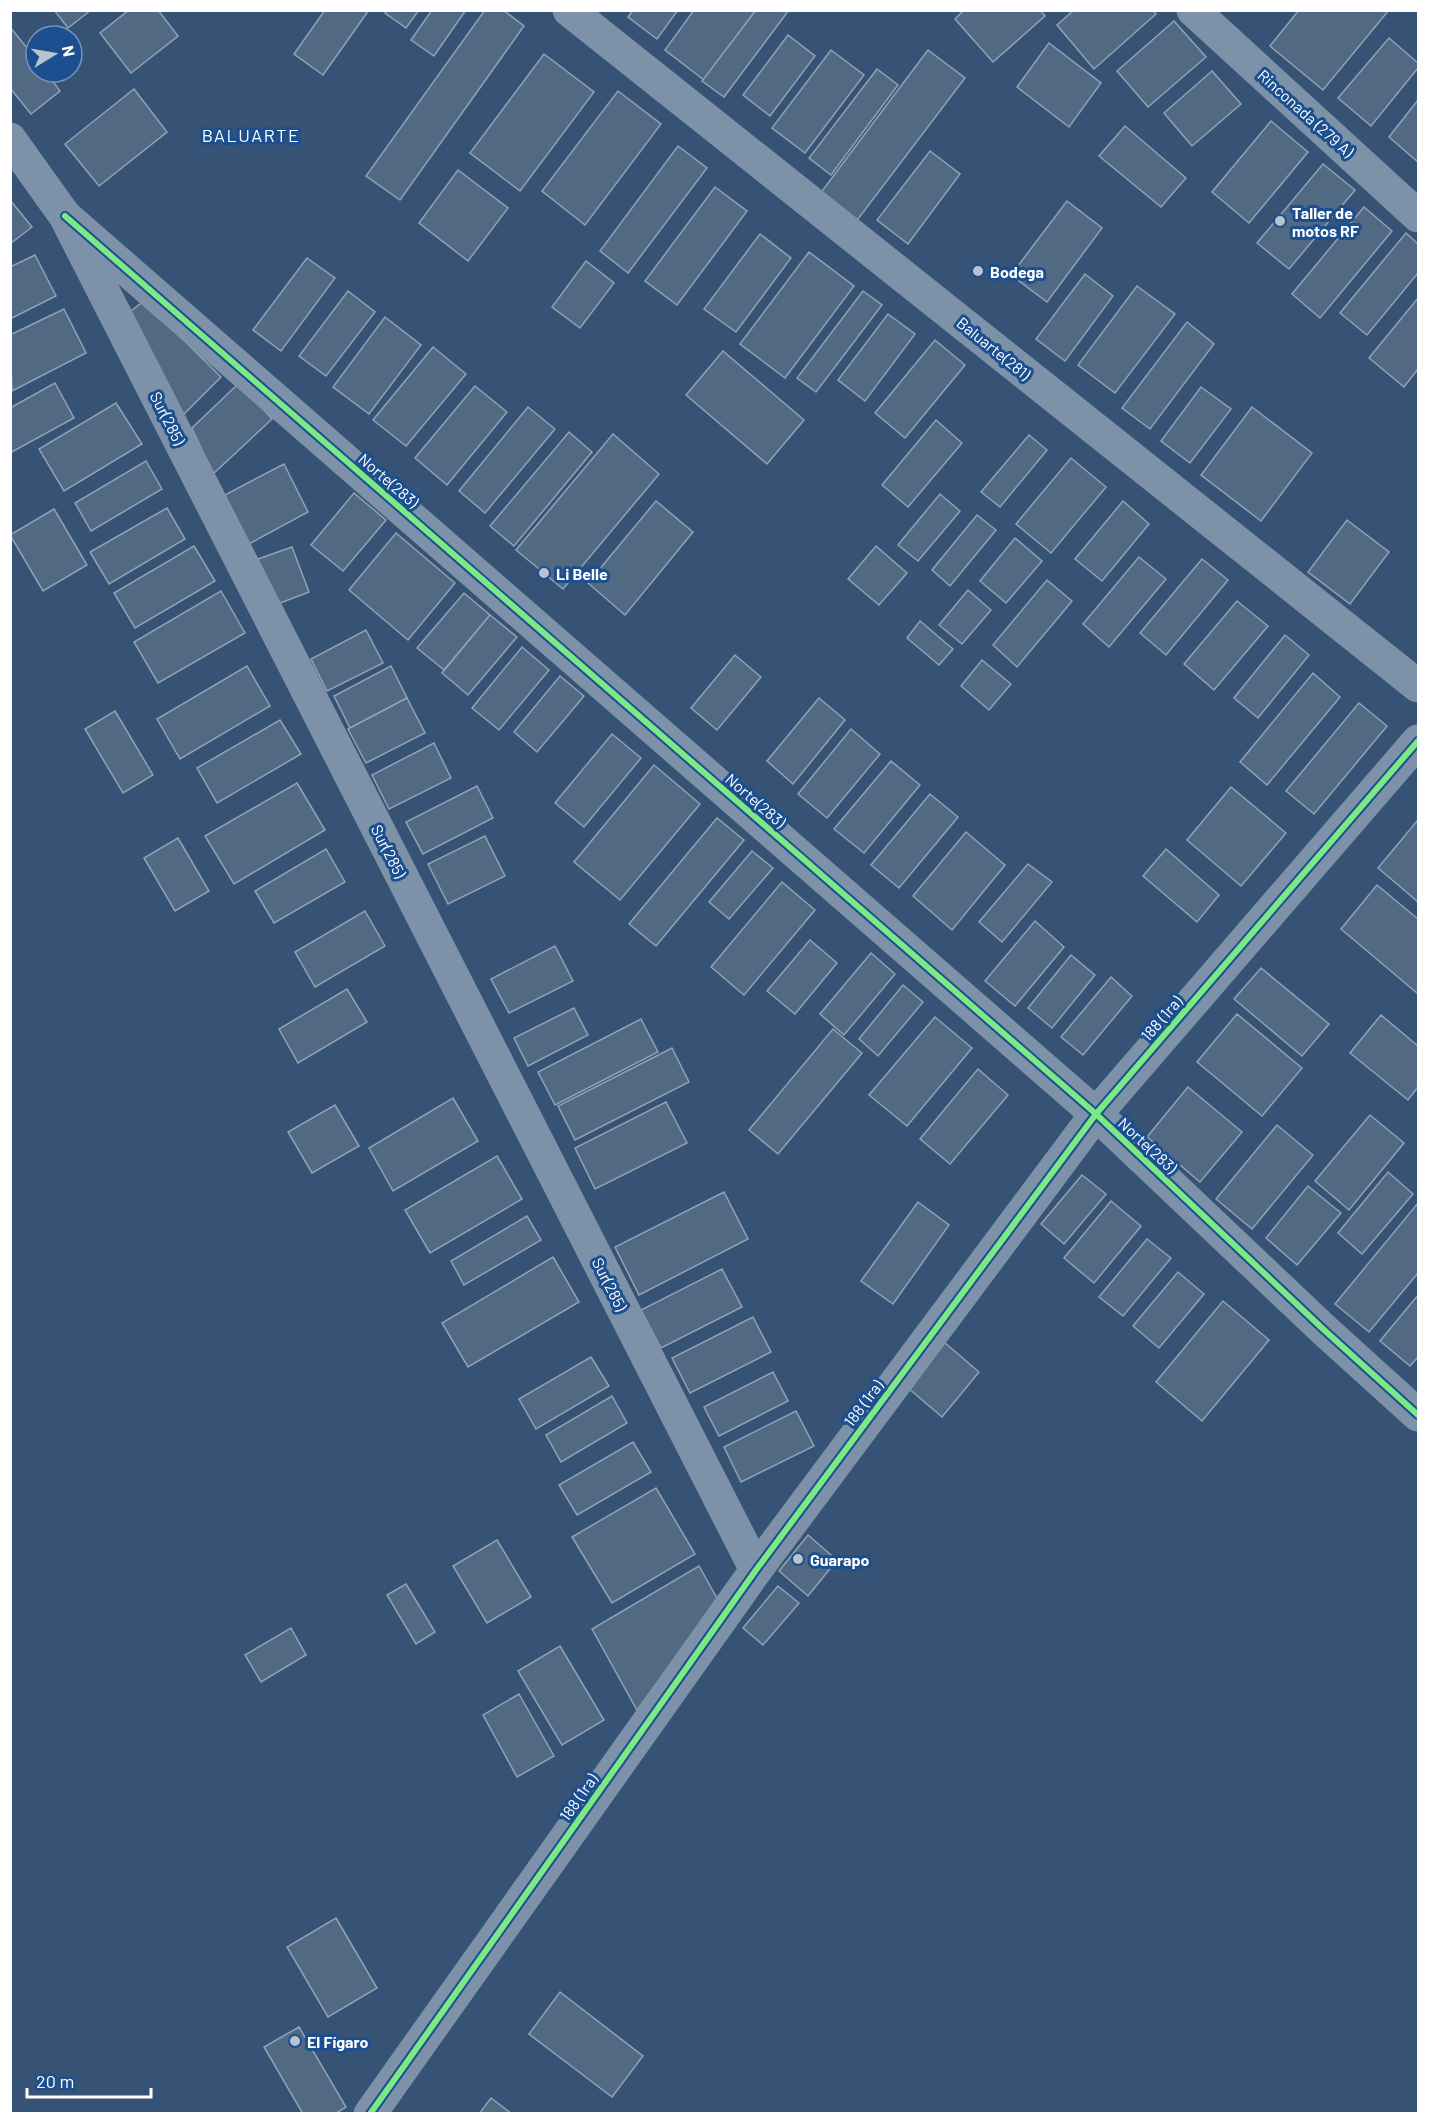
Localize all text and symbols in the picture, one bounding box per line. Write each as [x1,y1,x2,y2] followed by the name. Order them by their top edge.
[24,24,84,84] north arrow
[59,44,80,58] text: N
[1254,65,1358,161] street label: Rinconada (279 A)
[202,124,300,146] district label: BALUARTE
[1292,203,1359,240] place label: Taller de motos RF
[1273,214,1287,228] marker: Taller de motos RF
[990,262,1044,281] place label: Bodega
[971,264,985,278] marker: Bodega
[953,313,1035,384] street label: Baluarte(281)
[147,388,190,449] street label: Sur(285)
[355,449,423,512] street label: Norte(283)
[556,564,608,583] place label: Li Belle
[537,566,551,580] marker: Li Belle
[722,769,790,832] street label: Norte(283)
[368,821,411,882] street label: Sur(285)
[1136,991,1186,1044] street label: 188 (1ra)
[1115,1113,1182,1177] street label: Norte(283)
[589,1254,632,1315] street label: Sur(285)
[839,1375,887,1430] street label: 188 (1ra)
[810,1550,869,1569] place label: Guarapo
[791,1552,805,1566] marker: Guarapo
[555,1769,602,1824] street label: 188 (1ra)
[307,2032,368,2051] place label: El Fígaro
[288,2034,302,2048] marker: El Fígaro
[27,2061,152,2099] scale bar
[36,2070,74,2092] text: 20 m

